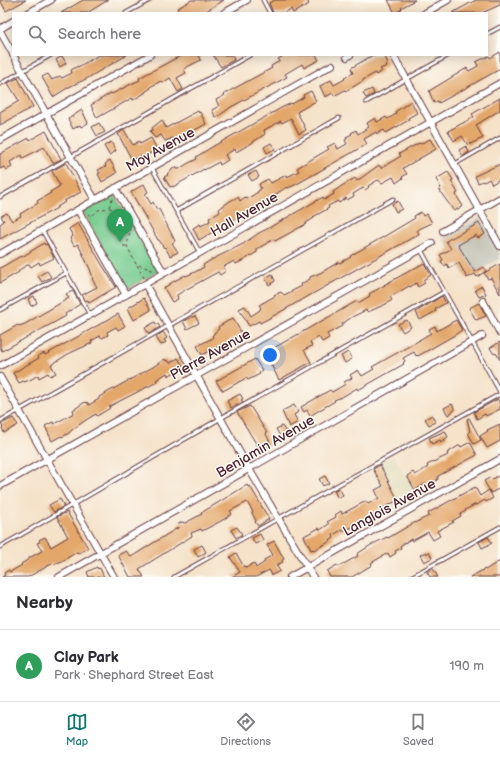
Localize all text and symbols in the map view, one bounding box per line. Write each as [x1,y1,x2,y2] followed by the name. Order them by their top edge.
[12,12,488,56] search box
[26,23,48,45] icon: search
[58,25,141,44] text: Search here
[123,124,198,175] street label: Moy Avenue
[207,188,281,241] street label: Hall Avenue
[107,209,133,242] pin: A
[167,325,253,384] street label: Pierre Avenue
[260,345,280,365] your location
[213,411,317,481] street label: Benjamin Avenue
[340,475,439,540] street label: Langlois Avenue
[16,593,73,613] text: Nearby
[54,648,119,667] text: Clay Park
[25,658,33,674] text: A
[450,658,484,674] text: 190 m
[54,667,214,683] text: Park · Shephard Street East
[66,711,88,748] tab: Map
[220,711,271,748] tab: Directions
[403,711,434,748] tab: Saved

